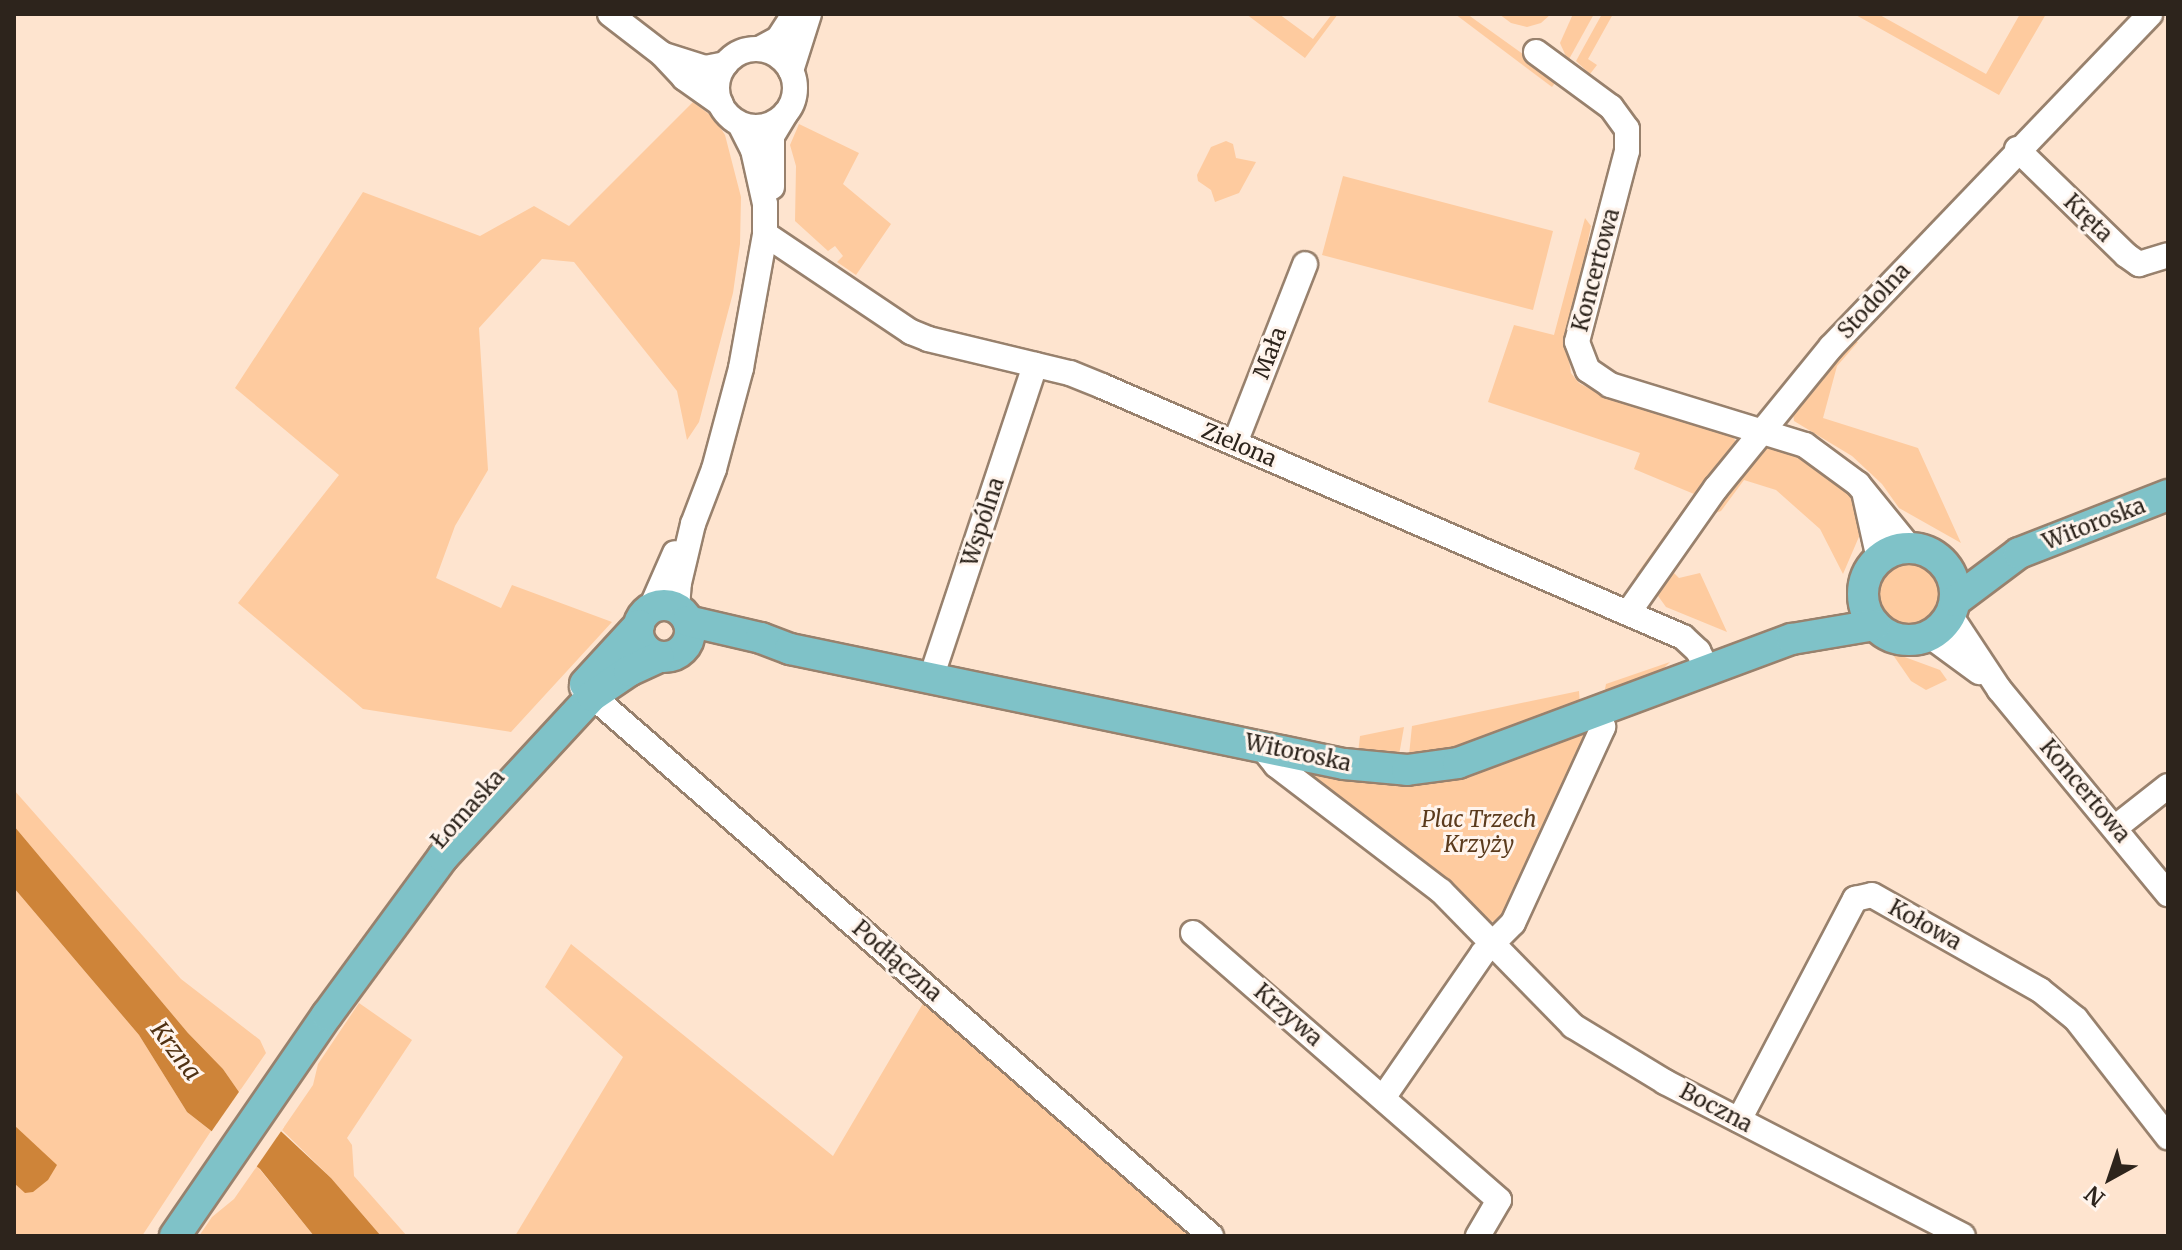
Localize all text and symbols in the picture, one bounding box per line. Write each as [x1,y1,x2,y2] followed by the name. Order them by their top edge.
[2058,189,2118,247] street label: Kręta
[1567,206,1625,334] street label: Koncertowa
[1832,258,1916,344] street label: Stodolna
[1248,323,1292,383] street label: Mała
[1198,418,1280,472] street label: Zielona
[956,474,1010,570] street label: Wspólna
[2039,492,2149,556] street label: Witoroska
[1243,729,1353,777] street label: Witoroska
[2034,734,2136,848] street label: Koncertowa
[426,764,510,854] street label: Łomaska
[1422,806,1536,858] park label: Plac Trzech Krzyży
[1884,894,1966,956] street label: Kołowa
[847,915,947,1007] street label: Podłączna
[1249,978,1327,1052] street label: Krzywa
[145,1016,207,1086] water label: Krzna
[1675,1078,1757,1138] street label: Boczna
[2070,1138,2150,1218] north arrow
[2079,1180,2110,1213] text: N

